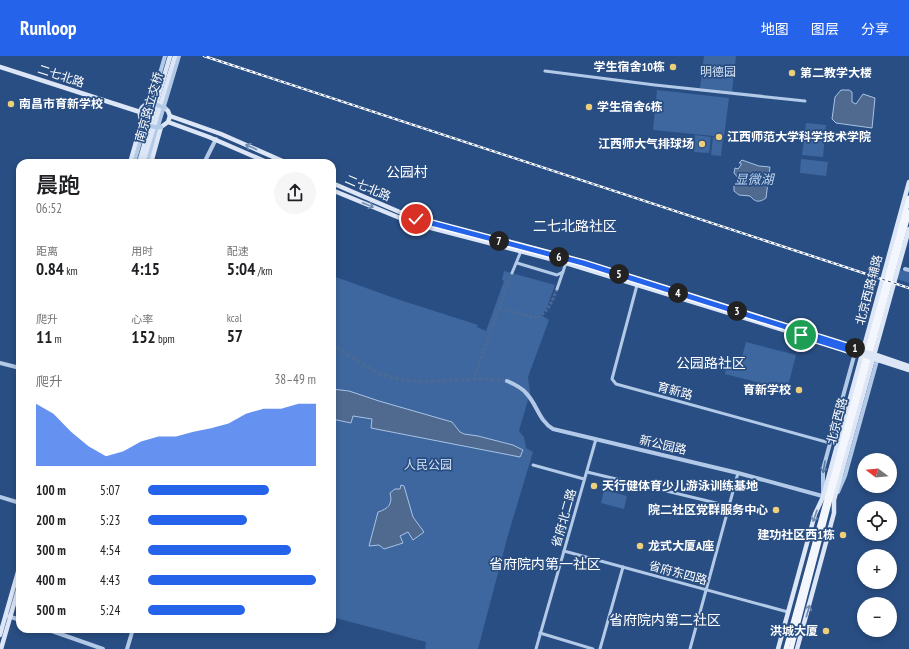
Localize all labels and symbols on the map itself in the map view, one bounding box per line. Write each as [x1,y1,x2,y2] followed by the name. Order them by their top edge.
[594,59,665,74] place label: 学生宿舍10栋
[36,61,86,90] street label: 二七北路
[668,62,678,72] marker: 学生宿舍10栋
[700,64,736,79] park label: 明德园
[800,65,872,80] place label: 第二教学大楼
[787,68,797,78] marker: 第二教学大楼
[131,70,166,144] street label: 南京路立交桥
[19,96,103,111] place label: 南昌市育新学校
[6,99,16,109] marker: 南昌市育新学校
[597,99,663,114] place label: 学生宿舍6栋
[584,102,594,112] marker: 学生宿舍6栋
[727,129,871,144] place label: 江西师范大学科学技术学院
[714,132,724,142] marker: 江西师范大学科学技术学院
[598,136,694,151] place label: 江西师大气排球场
[697,139,707,149] marker: 江西师大气排球场
[245,143,257,150] one-way arrow
[386,163,428,181] district label: 公园村
[343,171,393,204] street label: 二七北路
[734,171,775,188] water label: 显微湖
[362,201,374,209] one-way arrow
[399,202,433,236] pin
[533,217,617,235] district label: 二七北路社区
[489,231,509,251] pin: 7
[549,247,569,267] pin: 6
[852,253,885,327] street label: 北京西路辅路
[609,264,629,284] pin: 5
[668,283,688,303] pin: 4
[727,301,747,321] pin: 3
[784,318,818,352] pin
[845,338,865,358] pin: 1
[676,354,746,372] district label: 公园路社区
[656,379,694,402] street label: 育新路
[743,382,791,397] place label: 育新学校
[794,385,804,395] marker: 育新学校
[823,396,850,446] street label: 北京西路
[638,432,688,457] street label: 新公园路
[857,453,897,493] north arrow
[404,457,452,472] park label: 人民公园
[820,460,828,473] one-way arrow
[602,478,758,493] place label: 天行健体育少儿游泳训练基地
[589,481,599,491] marker: 天行健体育少儿游泳训练基地
[548,487,579,549] street label: 省府北二路
[648,502,768,517] place label: 院二社区党群服务中心
[771,505,781,515] marker: 院二社区党群服务中心
[811,509,818,522] one-way arrow
[757,527,835,542] place label: 建功社区西1栋
[838,530,848,540] marker: 建功社区西1栋
[648,538,714,553] place label: 龙式大厦A座
[635,541,645,551] marker: 龙式大厦A座
[489,555,601,573] district label: 省府院内第一社区
[647,558,709,588] street label: 省府东四路
[805,605,812,618] one-way arrow
[609,611,721,629] district label: 省府院内第二社区
[770,623,818,638] place label: 洪城大厦
[821,626,831,636] marker: 洪城大厦

